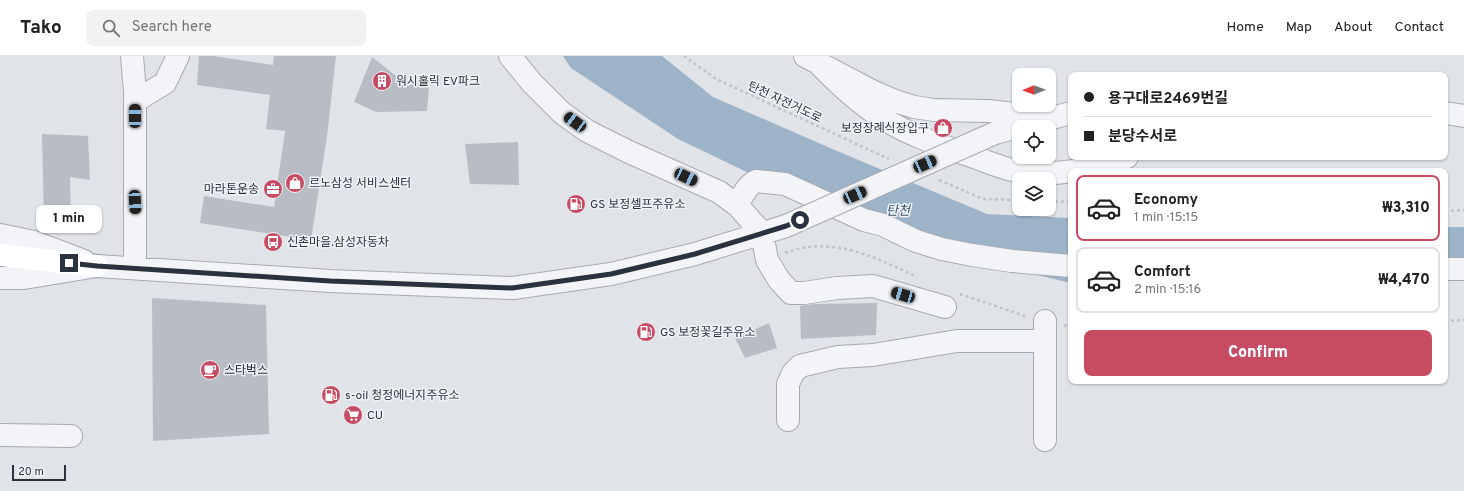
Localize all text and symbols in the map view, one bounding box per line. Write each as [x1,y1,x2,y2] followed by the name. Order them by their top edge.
[86,10,366,46] search box
[20,16,62,40] text: Tako
[100,17,122,39] icon: search
[132,18,212,37] text: Search here
[1227,19,1264,36] text: Home
[1286,19,1312,36] text: Map
[1334,19,1373,36] text: About
[1395,19,1444,36] text: Contact
[1012,68,1056,112] north arrow
[1012,68,1056,216] map controls
[371,70,393,92] building icon: 워시홀릭 EV파크
[396,74,480,90] place label: 워시홀릭 EV파크
[745,79,824,127] street label: 탄천 자전거도로
[1108,90,1228,109] text: 용구대로2469번길
[129,104,141,128] car
[562,110,588,134] car
[932,117,954,139] shop icon: 보정장례식장입구
[1012,120,1056,164] button: locate
[841,121,929,137] place label: 보정장례식장입구
[1108,128,1177,147] text: 분당수서로
[912,154,938,174] car
[673,166,699,188] car
[284,172,306,194] shop icon: 르노삼성 서비스센터
[1012,172,1056,216] button: layers
[309,176,411,192] place label: 르노삼성 서비스센터
[262,178,284,200] office icon: 마라톤운송
[204,182,259,198] place label: 마라톤운송
[842,185,868,205] car
[128,190,142,214] car
[1086,190,1122,226] icon: car
[1134,191,1198,210] text: Economy
[565,193,587,215] fuel station icon: GS 보정셀프주유소
[590,197,685,213] place label: GS 보정셀프주유소
[1383,199,1430,218] text: ₩3,310
[886,204,911,220] water label: 탄천
[36,205,102,233] callout: 1 min
[1134,210,1198,226] text: 1 min · 15:15
[53,211,85,227] text: 1 min
[791,211,809,229] route start
[262,231,284,253] bus stop icon: 신촌마을.삼성자동차
[287,235,389,251] place label: 신촌마을.삼성자동차
[60,254,78,272] route end
[1086,262,1122,298] icon: car
[1134,263,1191,282] text: Comfort
[1378,271,1430,290] text: ₩4,470
[1134,282,1201,298] text: 2 min · 15:16
[890,286,916,304] car
[635,321,657,343] fuel station icon: GS 보정꽃길주유소
[660,325,755,341] place label: GS 보정꽃길주유소
[1084,330,1432,376] button: Confirm
[199,359,221,381] cafe icon: 스타벅스
[224,363,268,379] place label: 스타벅스
[320,384,342,406] fuel station icon: s-oil 청정에너지주유소
[345,388,460,404] place label: s-oil 청정에너지주유소
[342,404,364,426] supermarket icon: CU
[367,408,383,424] place label: CU
[12,463,66,482] scale bar
[18,465,44,479] text: 20 m

